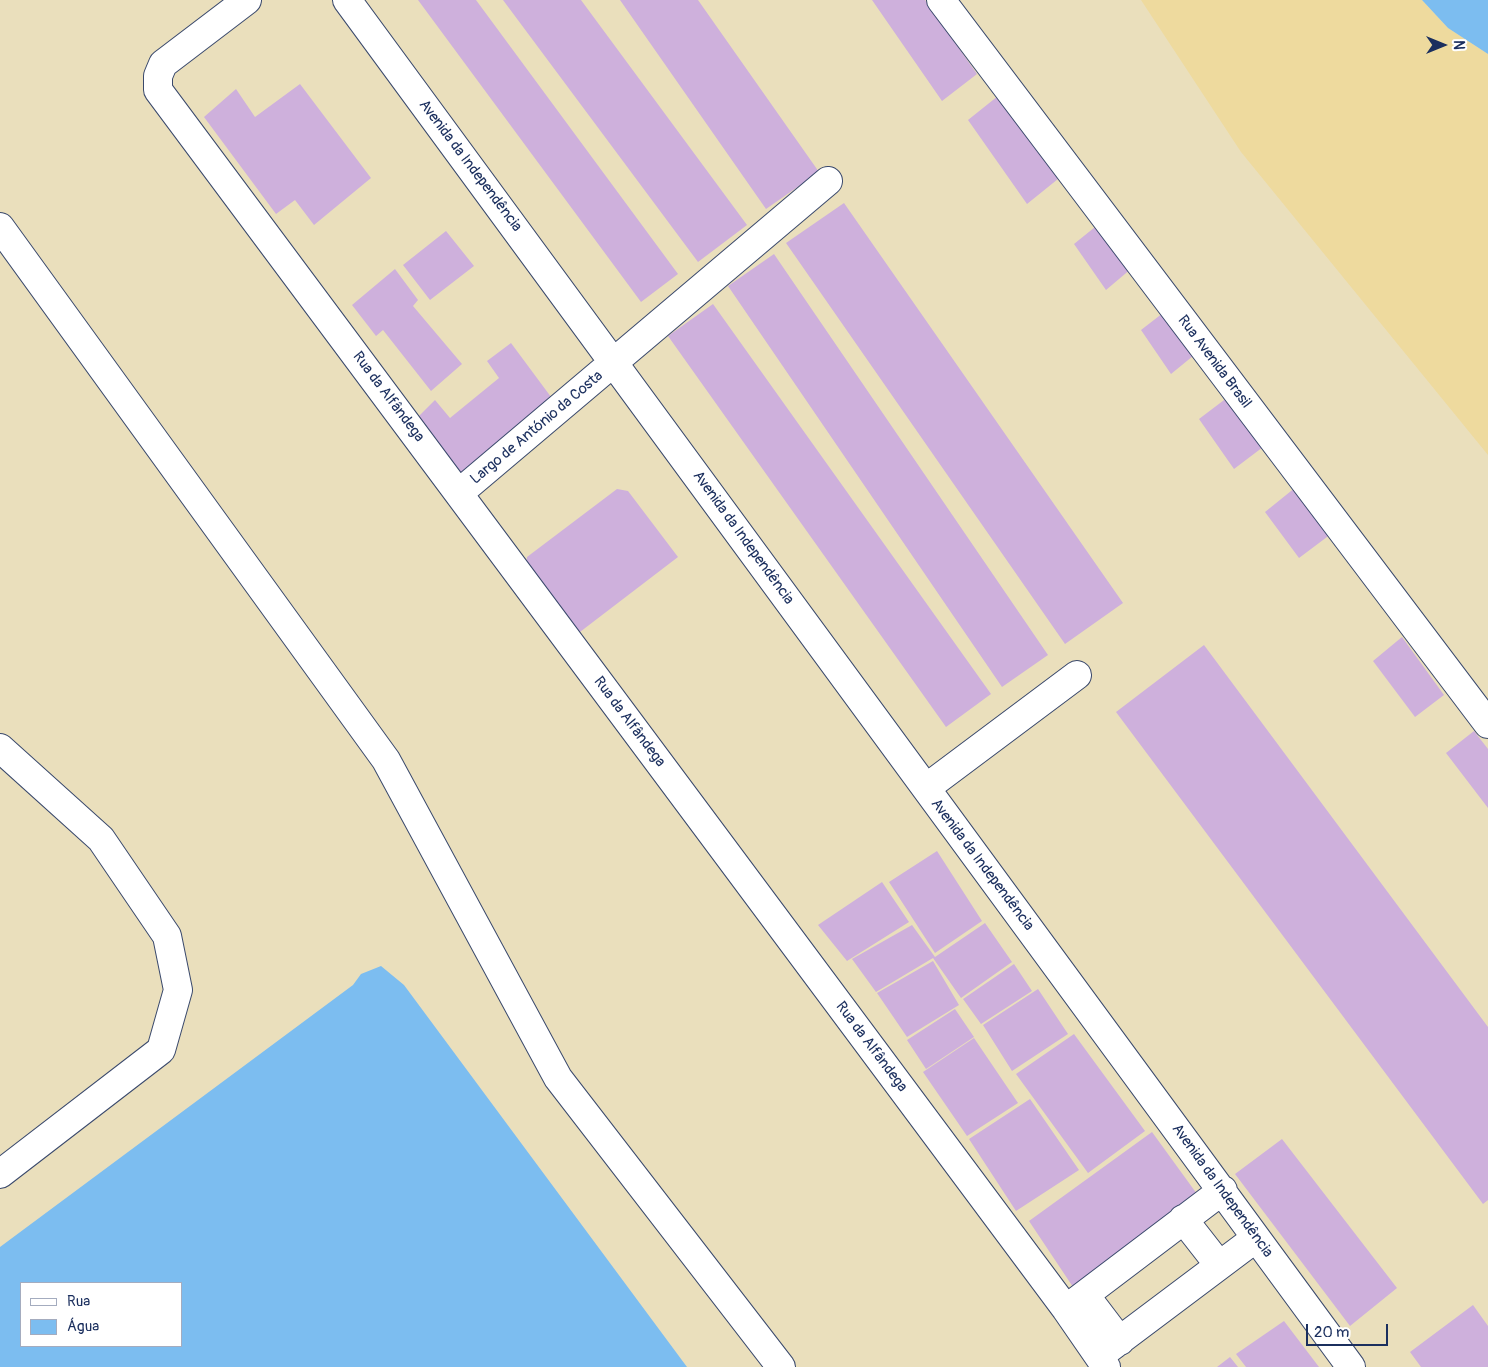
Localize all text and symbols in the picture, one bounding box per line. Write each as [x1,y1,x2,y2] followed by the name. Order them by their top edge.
[1418,20,1468,70] north arrow
[1450,40,1467,50] text: N
[415,97,525,235] street label: Avenida da Independência
[1173,312,1255,412] street label: Rua Avenida Brasil
[348,348,428,446] street label: Rua da Alfândega
[467,367,607,489] street label: Largo de António da Costa
[689,468,797,608] street label: Avenida da Independência
[589,673,669,771] street label: Rua da Alfândega
[927,796,1037,934] street label: Avenida da Independência
[831,998,911,1096] street label: Rua da Alfândega
[1168,1121,1276,1261] street label: Avenida da Independência
[20,1282,182,1347] legend
[67,1292,90,1311] text: Rua
[1308,1314,1390,1346] scale bar
[67,1317,99,1336] text: Água
[1314,1323,1349,1342] text: 20 m

